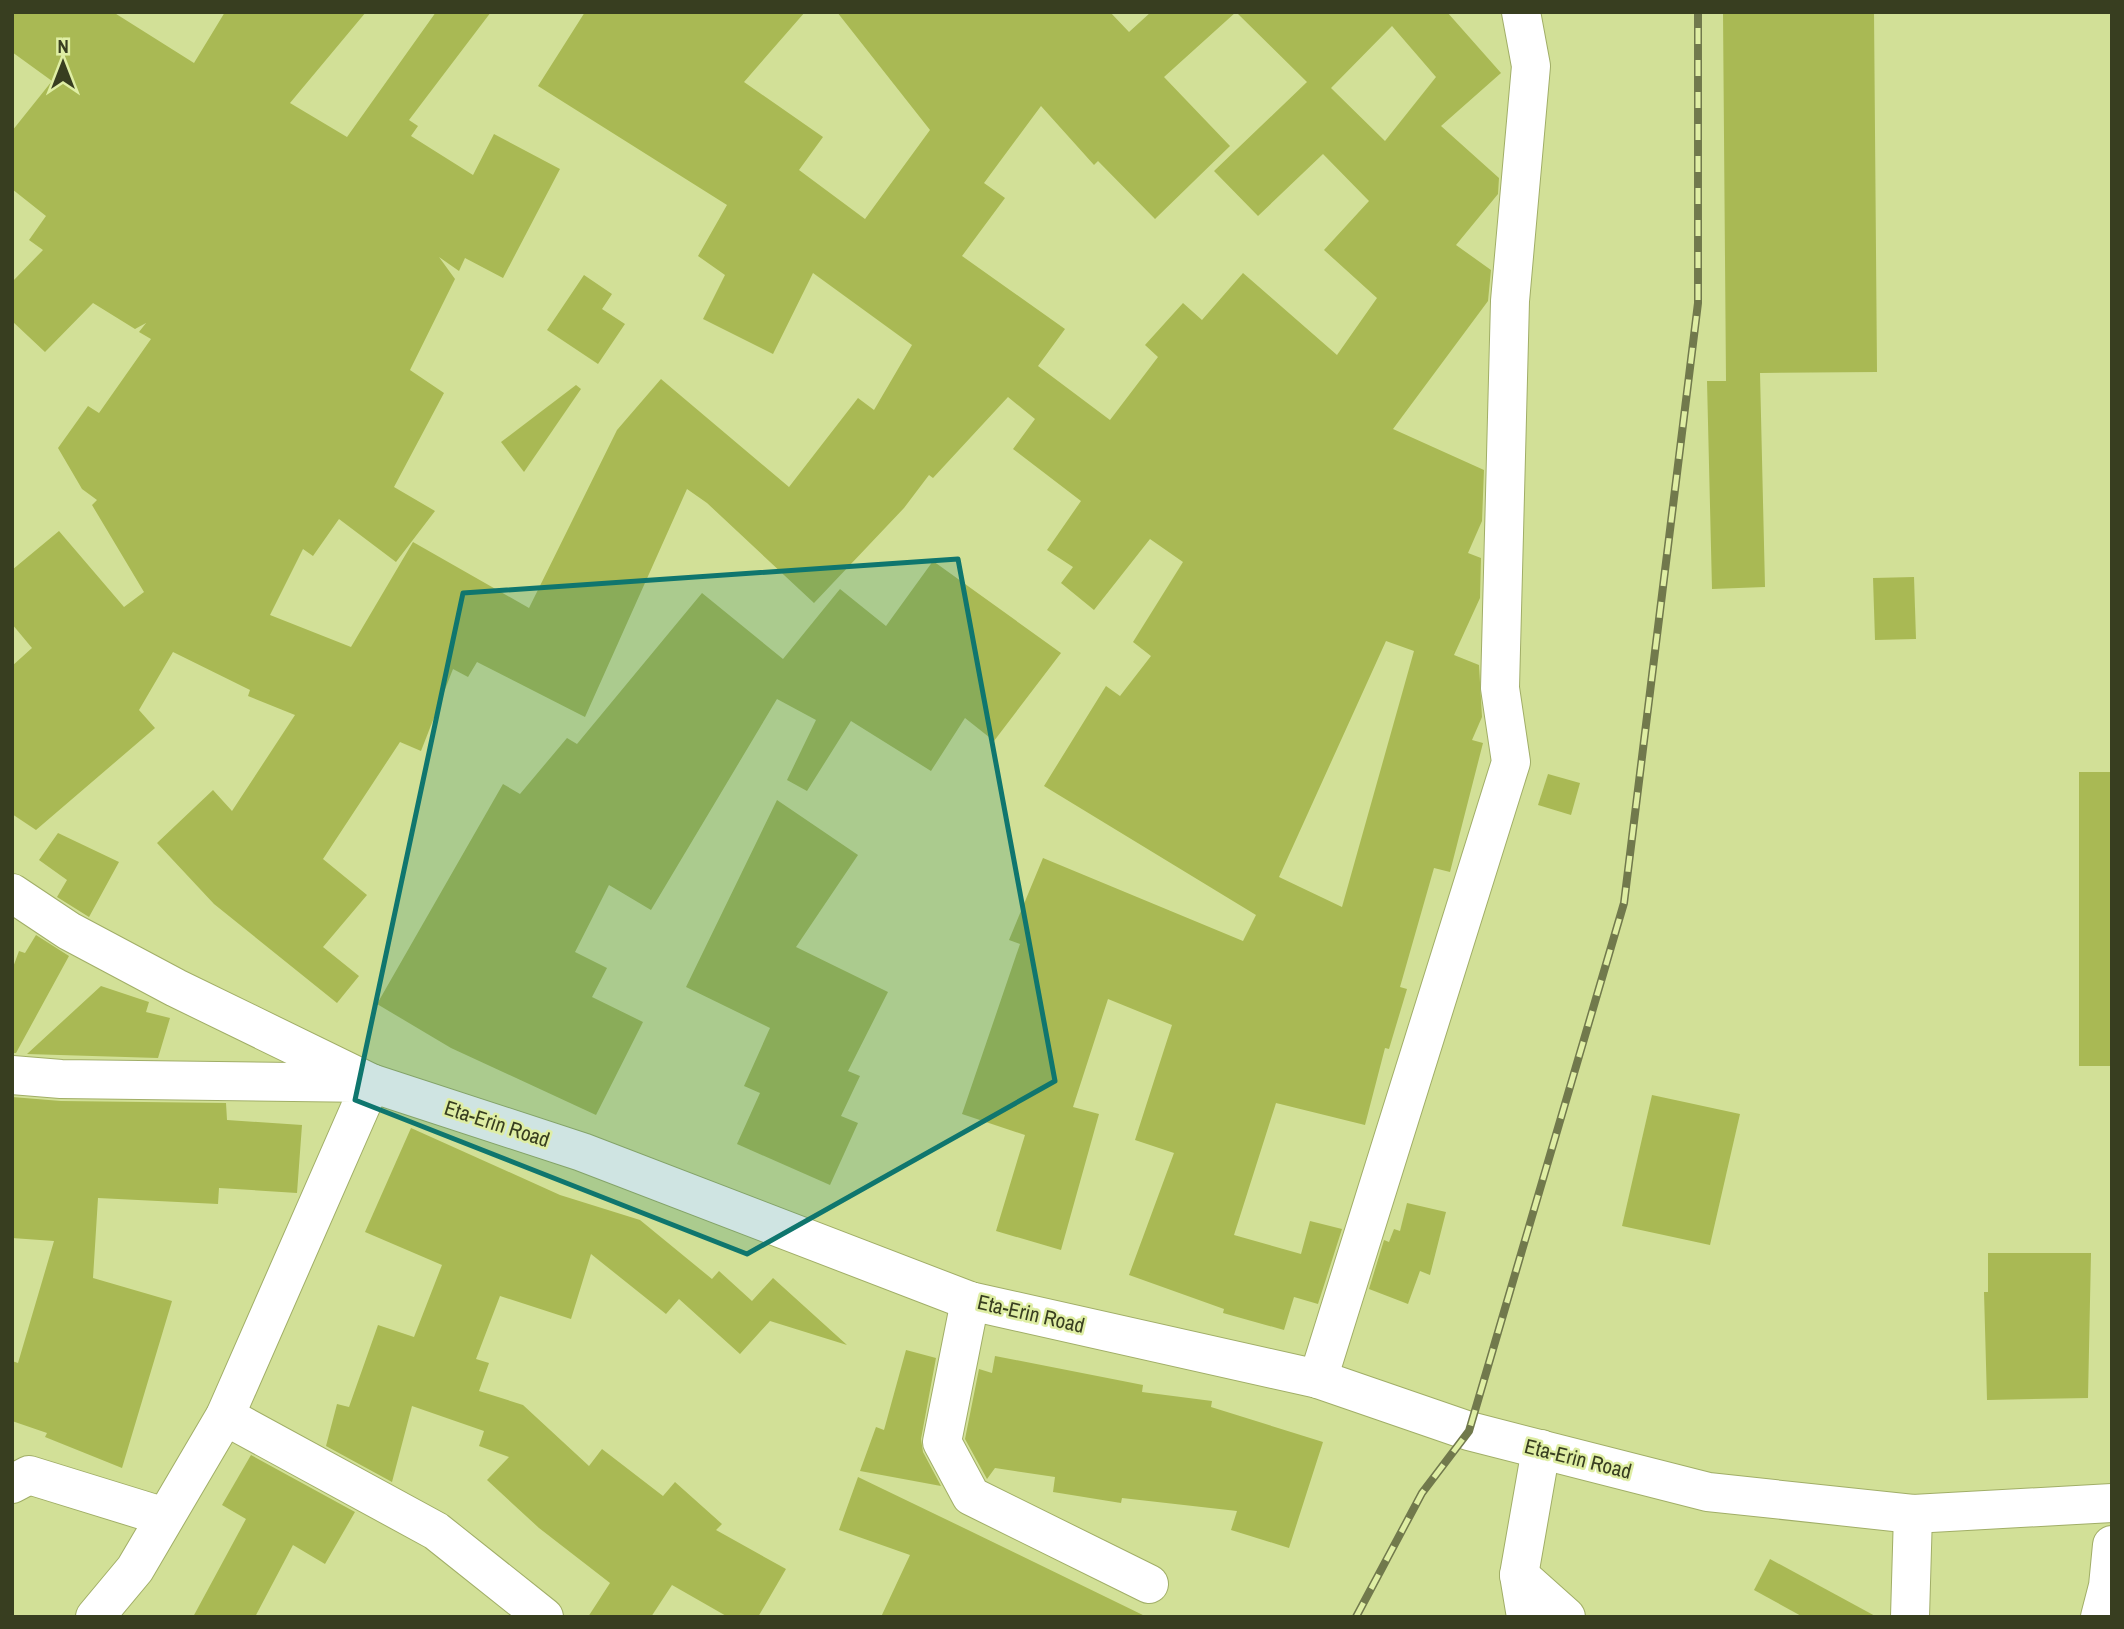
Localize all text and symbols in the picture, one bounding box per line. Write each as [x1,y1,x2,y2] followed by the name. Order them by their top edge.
[28,28,98,98] north arrow
[57,33,69,59] text: N
[441,1093,554,1154] street label: Eta-Erin Road
[975,1287,1088,1340] street label: Eta-Erin Road
[1522,1431,1635,1486] street label: Eta-Erin Road

